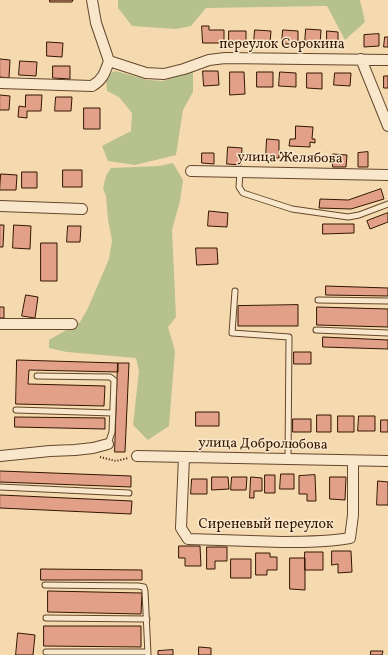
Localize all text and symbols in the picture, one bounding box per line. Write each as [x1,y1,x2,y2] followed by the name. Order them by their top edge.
[219,37,345,53] street label: переулок Сорокина
[237,150,343,168] street label: улица Желябова
[198,435,328,455] street label: улица Добролюбова
[199,517,333,533] street label: Сиреневый переулок

